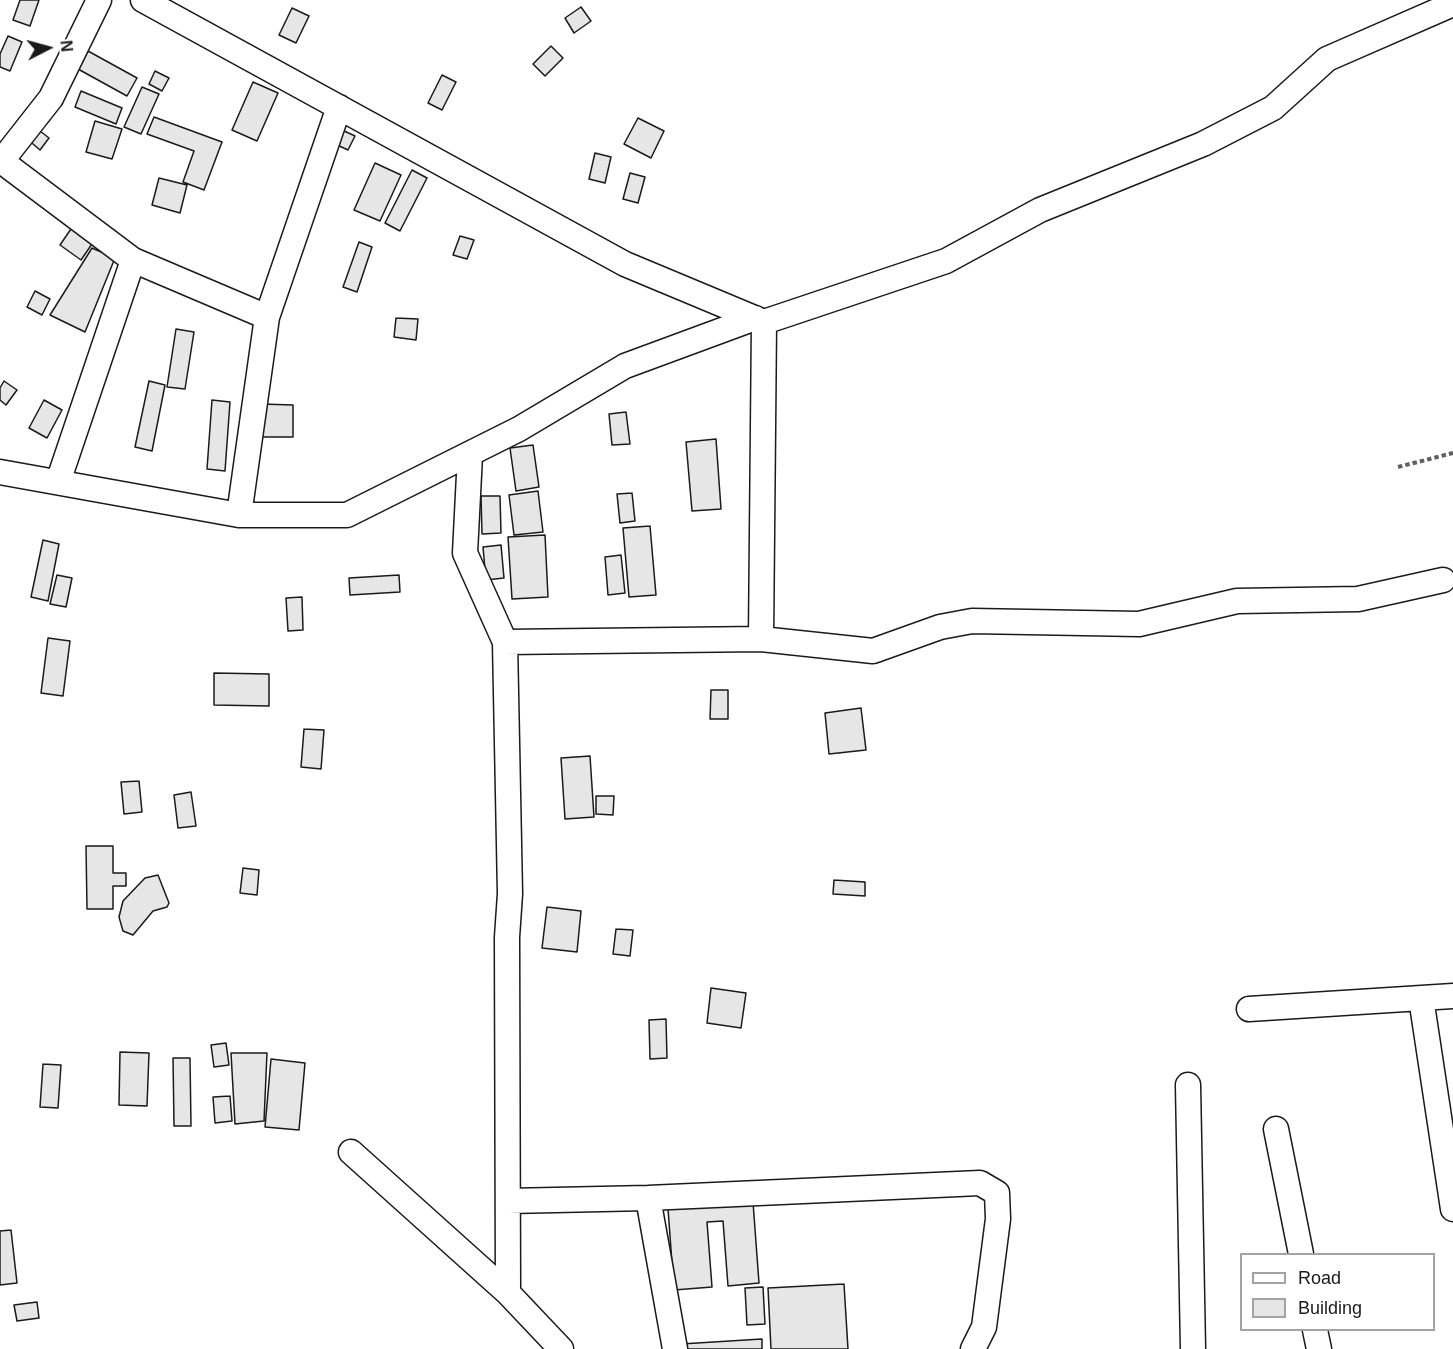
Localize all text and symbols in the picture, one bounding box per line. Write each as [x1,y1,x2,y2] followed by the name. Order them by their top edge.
[18,18,78,78] north arrow
[57,39,75,53] text: N
[1240,1253,1435,1331] legend
[1298,1268,1341,1288] text: Road
[1298,1298,1362,1318] text: Building

